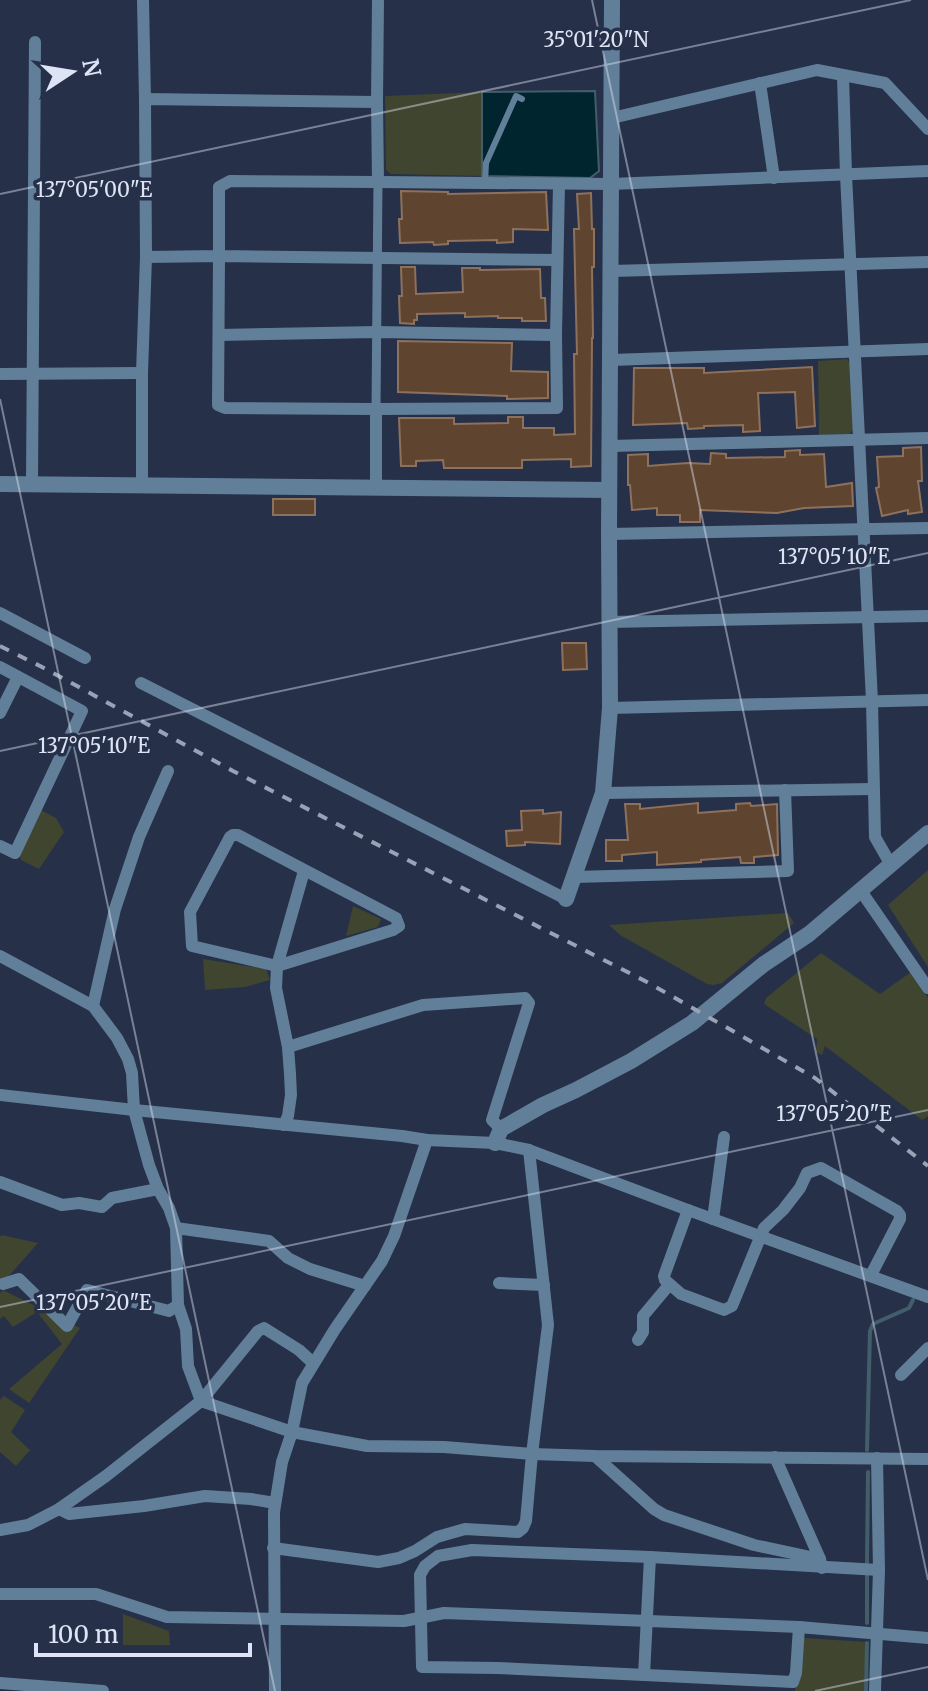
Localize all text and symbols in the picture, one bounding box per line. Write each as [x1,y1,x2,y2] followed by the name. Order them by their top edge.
[543,27,649,52] text: 35°01'20"N
[32,32,112,112] north arrow
[76,56,107,80] text: N
[36,177,153,202] text: 137°05'00"E
[778,544,890,569] text: 137°05'10"E
[38,733,150,758] text: 137°05'10"E
[776,1101,892,1126] text: 137°05'20"E
[36,1290,152,1315] text: 137°05'20"E
[36,1607,250,1657] scale bar
[48,1619,119,1650] text: 100 m

